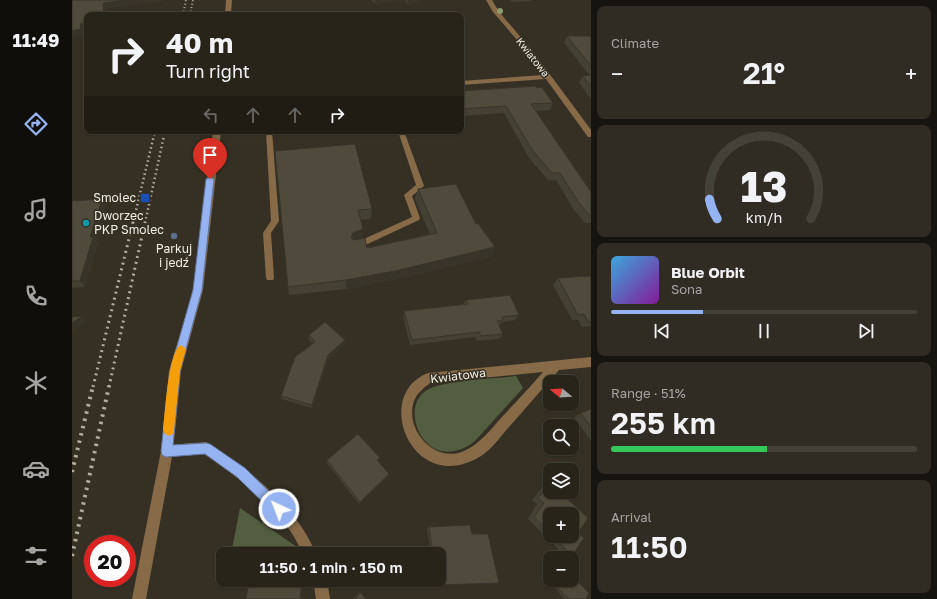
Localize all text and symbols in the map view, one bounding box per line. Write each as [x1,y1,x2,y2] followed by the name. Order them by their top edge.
[166,26,233,59] text: 40 m
[100,28,152,80] icon: right
[13,29,59,51] text: 11:49
[514,35,552,79] street label: Kwiatowa
[611,35,659,51] text: Climate
[743,55,785,91] text: 21°
[166,60,250,82] text: Turn right
[611,60,623,87] text: −
[905,60,917,87] text: +
[200,104,222,126] icon: left
[242,104,264,126] icon: ahead
[284,104,306,126] icon: ahead
[326,104,348,126] icon: right
[22,110,50,138] icon: directions
[193,138,227,179] pin
[199,144,221,166] icon: arrive
[741,161,787,211] text: 13
[93,190,136,205] place label: Smolec
[139,192,151,204] marker: Smolec
[22,196,50,224] icon: music
[94,208,164,237] place label: Dworzec PKP Smolec
[746,208,782,225] text: km/h
[81,218,91,228] marker: Dworzec PKP Smolec
[169,231,179,241] marker: Parkuj i jedź
[156,241,192,270] place label: Parkuj i jedź
[671,263,745,281] text: Blue Orbit
[671,281,702,297] text: Sona
[22,282,50,310] icon: phone
[651,320,673,342] icon: previous
[753,320,775,342] icon: pause
[855,320,877,342] icon: next
[429,365,486,386] street label: Kwiatowa
[22,369,50,397] icon: climate
[543,375,579,411] north arrow
[543,375,579,587] map controls
[611,385,686,401] text: Range · 51%
[611,405,716,441] text: 255 km
[543,419,579,455] button: search
[22,455,50,483] icon: car
[543,463,579,499] button: layers
[258,488,300,530] position arrow
[543,507,579,543] button: +
[611,509,652,525] text: Arrival
[611,529,688,565] text: 11:50
[84,535,136,587] speed limit sign: 20
[22,542,50,570] icon: filters
[543,551,579,587] button: −
[259,558,403,576] text: 11:50 · 1 min · 150 m

